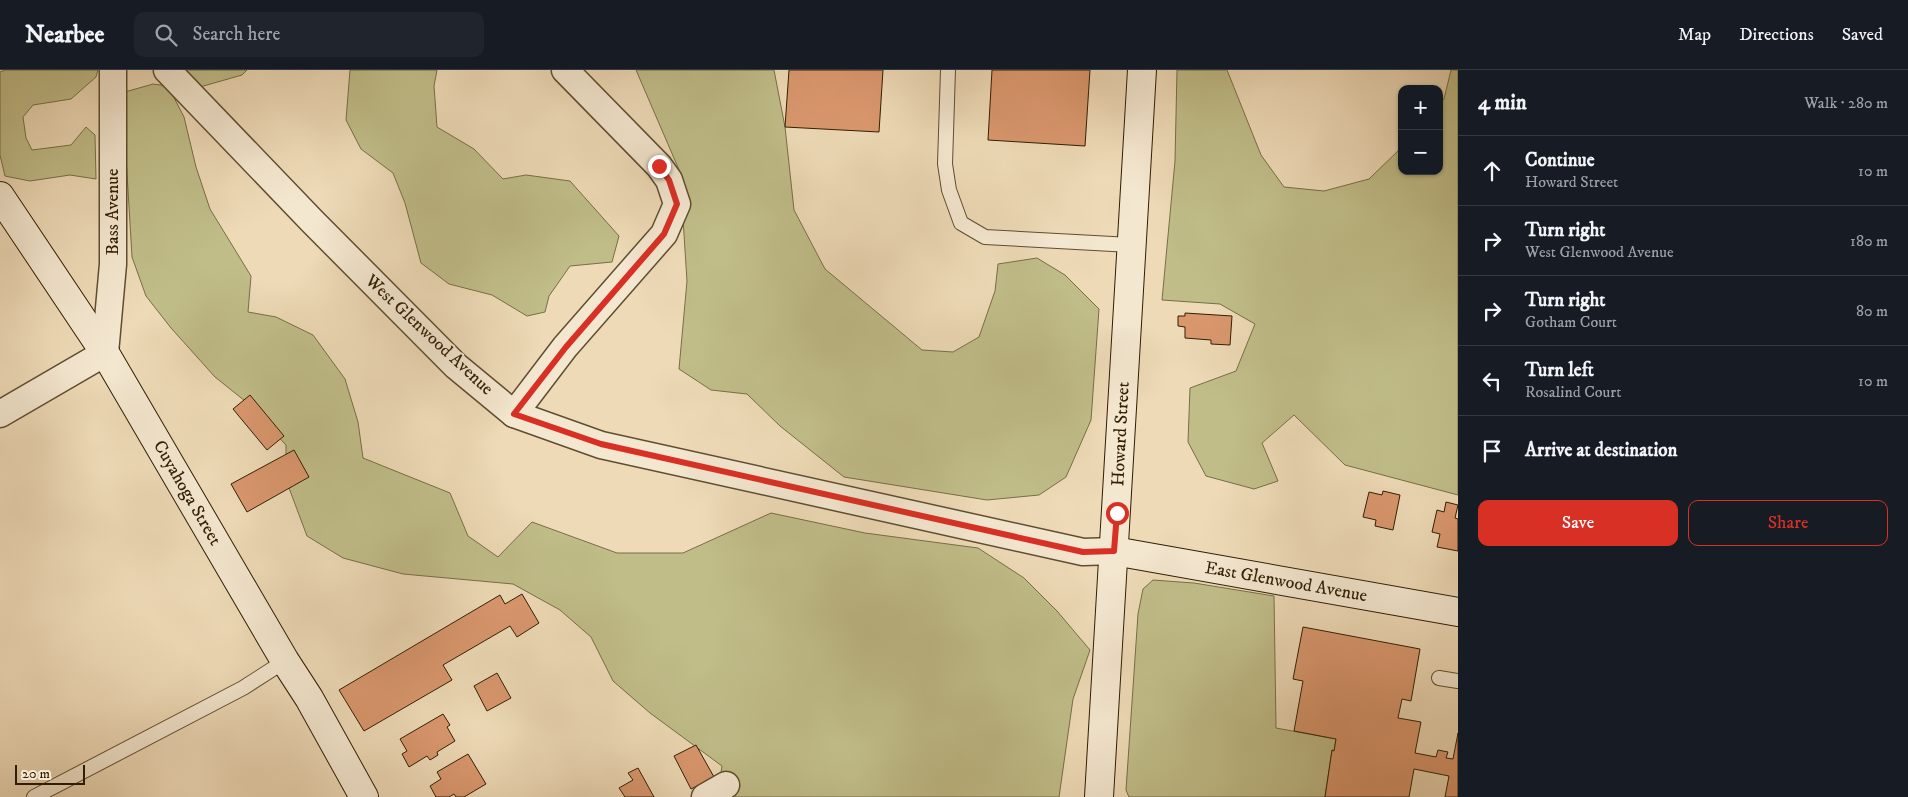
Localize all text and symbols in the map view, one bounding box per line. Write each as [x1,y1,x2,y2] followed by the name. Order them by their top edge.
[134,12,484,57] search box
[25,20,104,50] text: Nearbee
[152,21,180,49] icon: search
[192,23,280,46] text: Search here
[1678,24,1711,46] text: Map
[1739,24,1814,46] text: Directions
[1842,24,1883,46] text: Saved
[1398,85,1443,175] map controls
[1398,85,1443,130] button: +
[1478,90,1527,116] text: 4 min
[1804,93,1888,113] text: Walk · 280 m
[1398,130,1443,175] button: −
[1525,149,1595,172] text: Continue
[648,155,671,178] route end
[1478,157,1506,185] icon: ahead
[1858,161,1888,181] text: 10 m
[102,169,124,255] street label: Bass Avenue
[1525,172,1618,192] text: Howard Street
[1525,219,1605,242] text: Turn right
[1478,227,1506,255] icon: right
[1850,231,1888,251] text: 180 m
[1525,242,1674,262] text: West Glenwood Avenue
[360,269,498,400] street label: West Glenwood Avenue
[1525,289,1605,312] text: Turn right
[1478,297,1506,325] icon: right
[1856,301,1888,321] text: 80 m
[1525,312,1617,332] text: Gotham Court
[1525,359,1594,382] text: Turn left
[1478,367,1506,395] icon: left
[1858,371,1888,391] text: 10 m
[1107,381,1135,487] street label: Howard Street
[1525,382,1621,402] text: Rosalind Court
[148,436,226,550] street label: Cuyahoga Street
[1478,437,1506,465] icon: arrive
[1525,439,1677,462] text: Arrive at destination
[1478,500,1678,546] button: Save
[1688,500,1888,546] button: Share
[1106,502,1129,525] route start
[1203,557,1369,607] street label: East Glenwood Avenue
[15,762,85,785] scale bar
[22,765,50,783] text: 20 m

